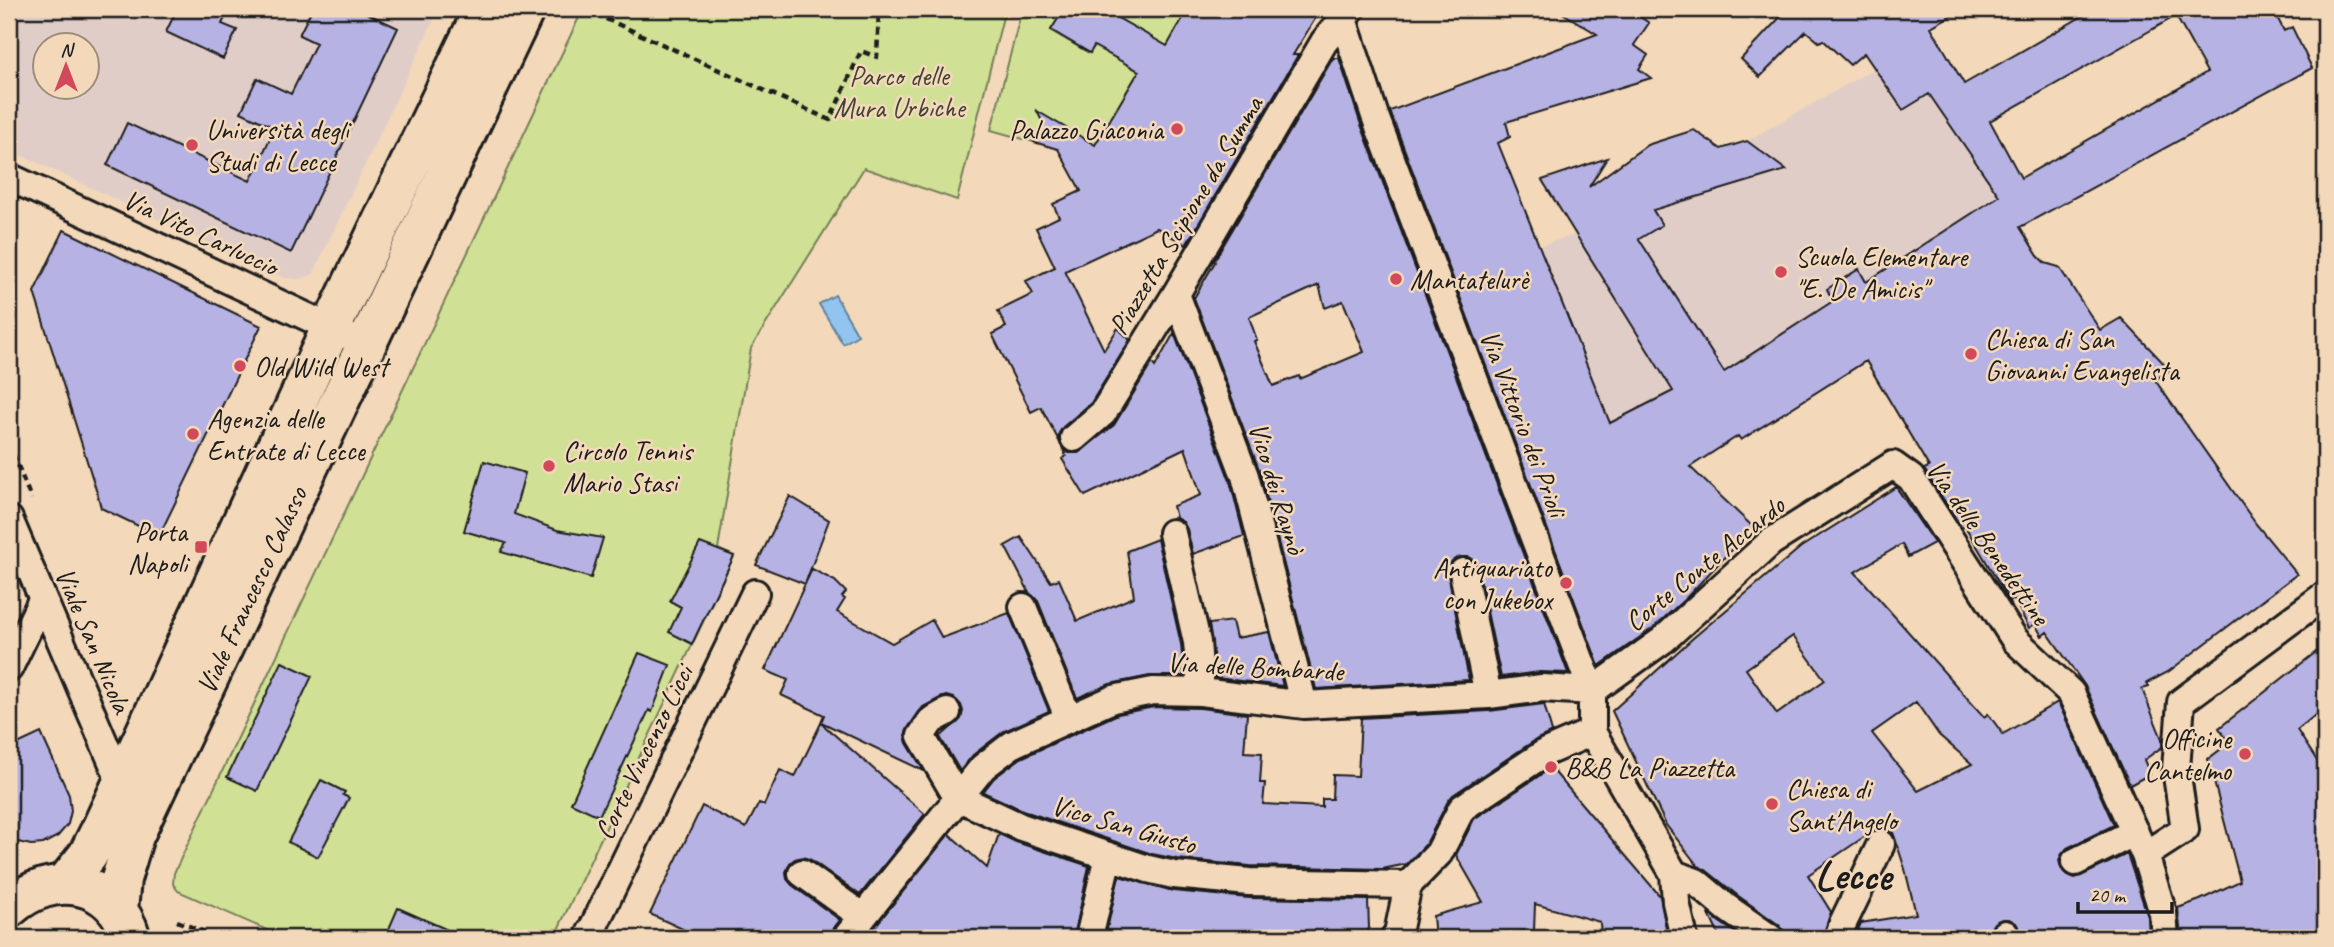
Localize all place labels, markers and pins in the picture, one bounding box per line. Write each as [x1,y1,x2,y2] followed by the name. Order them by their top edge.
[206,112,353,179] place label: Università degli Studi di Lecce
[1009,112,1165,147] place label: Palazzo Giaconia
[1169,121,1185,137] marker: Palazzo Giaconia
[184,137,200,153] marker: Università degli Studi di Lecce
[1795,239,1969,306] place label: Scuola Elementare "E. De Amicis"
[1410,262,1530,297] place label: Mantatelurè
[1773,264,1789,280] marker: Scuola Elementare "E. De Amicis"
[1388,271,1404,287] marker: Mantatelurè
[1985,321,2180,388] place label: Chiesa di San Giovanni Evangelista
[1963,346,1979,362] marker: Chiesa di San Giovanni Evangelista
[254,349,392,384] place label: Old Wild West
[232,358,248,374] marker: Old Wild West
[207,401,367,468] place label: Agenzia delle Entrate di Lecce
[185,426,201,442] marker: Agenzia delle Entrate di Lecce
[563,433,694,500] place label: Circolo Tennis Mario Stasi
[541,458,557,474] marker: Circolo Tennis Mario Stasi
[128,514,191,581] place label: Porta Napoli
[193,539,209,555] marker: Porta Napoli
[1433,550,1554,617] place label: Antiquariato con Jukebox
[1558,575,1574,591] marker: Antiquariato con Jukebox
[2144,721,2233,788] place label: Officine Cantelmo
[2237,746,2253,762] marker: Officine Cantelmo
[1565,750,1736,785] place label: B&B La Piazzetta
[1543,759,1559,775] marker: B&B La Piazzetta
[1786,771,1900,838] place label: Chiesa di Sant'Angelo
[1764,796,1780,812] marker: Chiesa di Sant'Angelo

